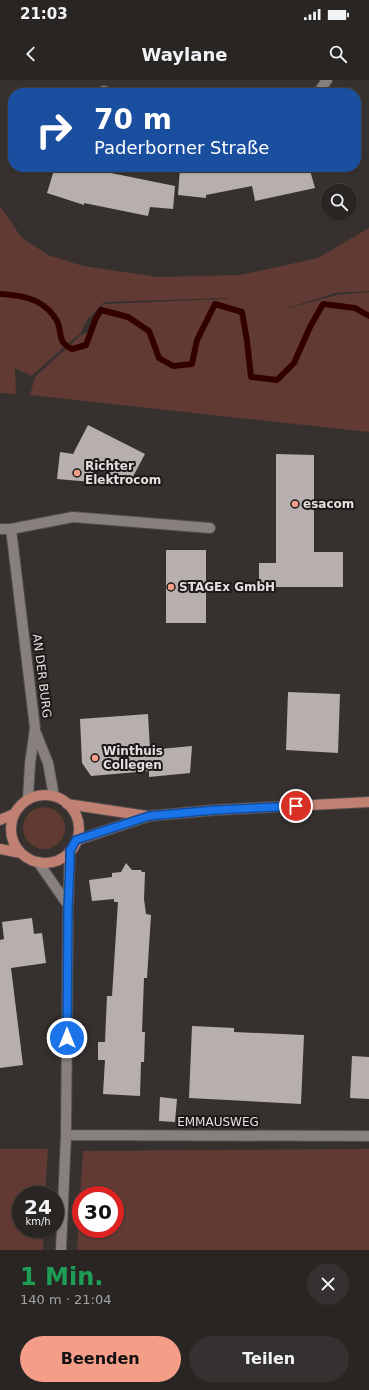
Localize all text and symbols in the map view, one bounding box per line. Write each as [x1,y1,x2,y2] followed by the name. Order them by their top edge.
[20,5,68,23] text: 21:03
[20,43,42,65] icon: back
[327,43,349,65] icon: search
[142,44,227,65] text: Waylane
[94,103,172,136] text: 70 m
[28,104,80,156] icon: right
[94,137,269,158] text: Paderborner Straße
[321,184,357,220] map controls
[321,184,357,220] button: search
[85,459,161,487] place label: Richter Elektrocom
[72,468,82,478] marker: Richter Elektrocom
[303,497,354,511] place label: esacom
[290,499,300,509] marker: esacom
[179,580,275,594] place label: STAGEx GmbH
[166,582,176,592] marker: STAGEx GmbH
[30,633,54,719] street label: AN DER BURG
[103,744,163,772] place label: Winthuis Collegen
[90,753,100,763] marker: Winthuis Collegen
[279,789,313,823] pin
[285,795,307,817] icon: arrive
[46,1017,88,1059] position arrow
[177,1115,259,1129] street label: EMMAUSWEG
[72,1186,124,1238] speed limit sign: 30
[24,1195,52,1219] text: 24
[25,1216,51,1227] text: km/h
[20,1263,103,1291] text: 1 Min.
[307,1263,349,1305] button: close
[20,1292,111,1307] text: 140 m · 21:04
[20,1336,181,1382] button: Beenden
[189,1336,349,1382] button: Teilen

